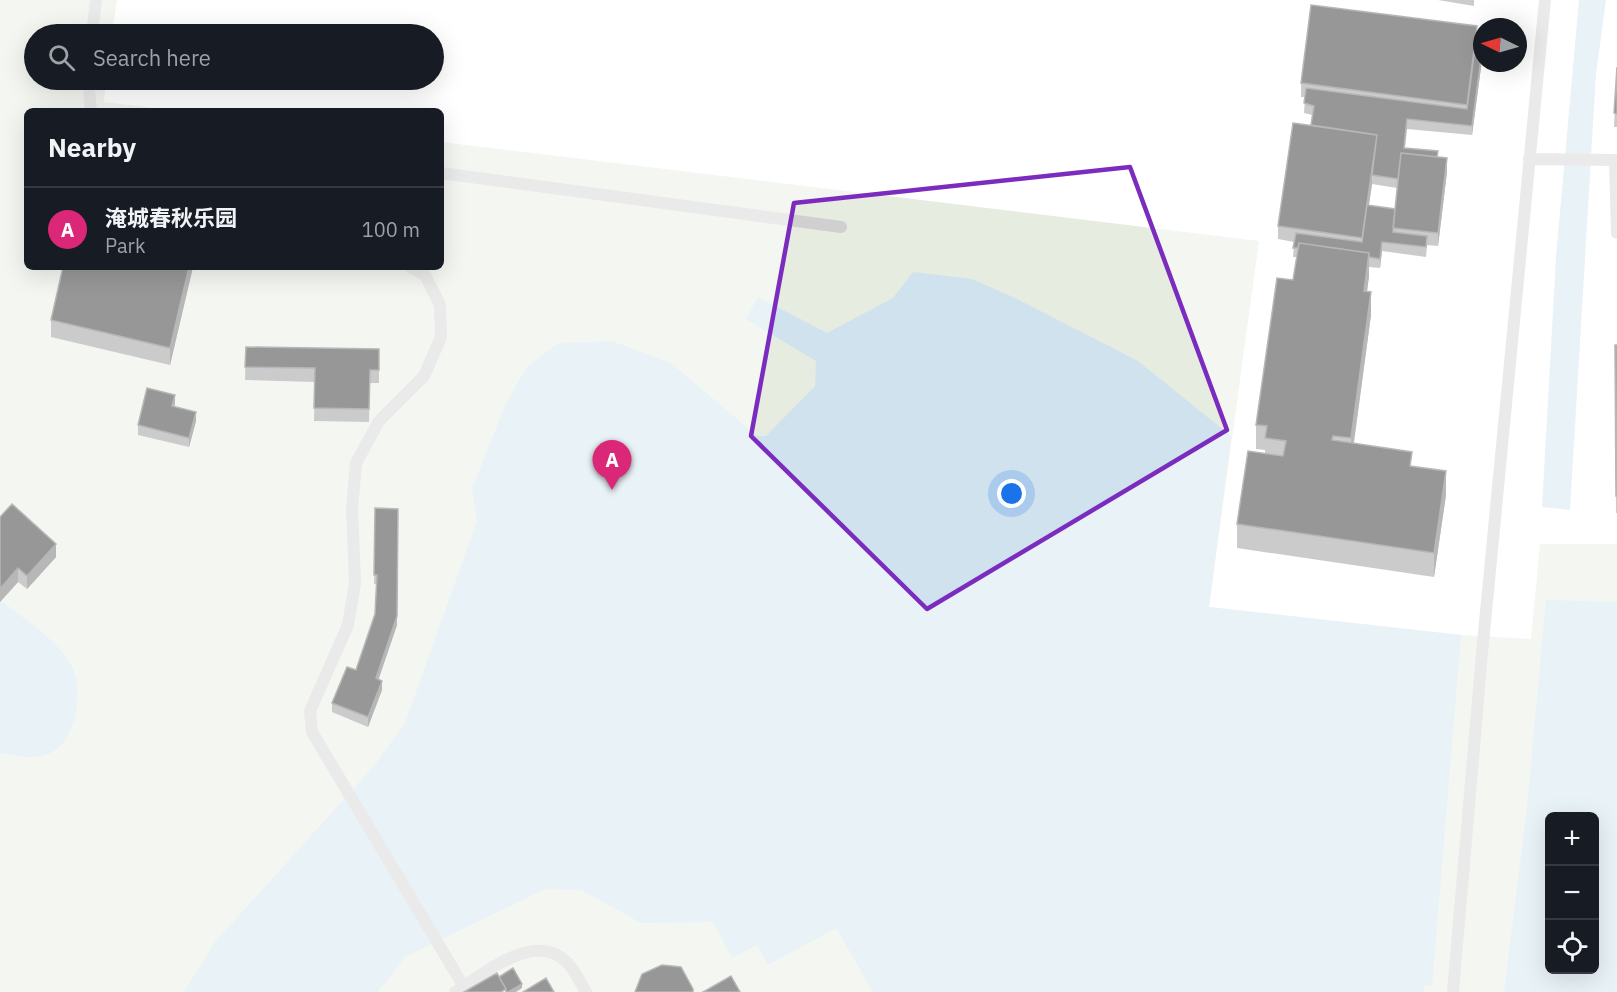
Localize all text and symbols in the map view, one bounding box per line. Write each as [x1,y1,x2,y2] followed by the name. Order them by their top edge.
[1473,18,1527,72] north arrow
[24,24,444,90] search box
[45,41,78,74] icon: search
[93,43,211,72] text: Search here
[48,130,136,164] text: Nearby
[105,203,237,232] text: 淹城春秋乐园
[61,216,74,243] text: A
[362,216,420,243] text: 100 m
[105,232,145,259] text: Park
[592,440,632,490] pin: A
[997,479,1026,508] your location
[1545,812,1599,974] map controls
[1545,812,1599,866] button: +
[1545,866,1599,920] button: −
[1545,920,1599,974] button: locate

